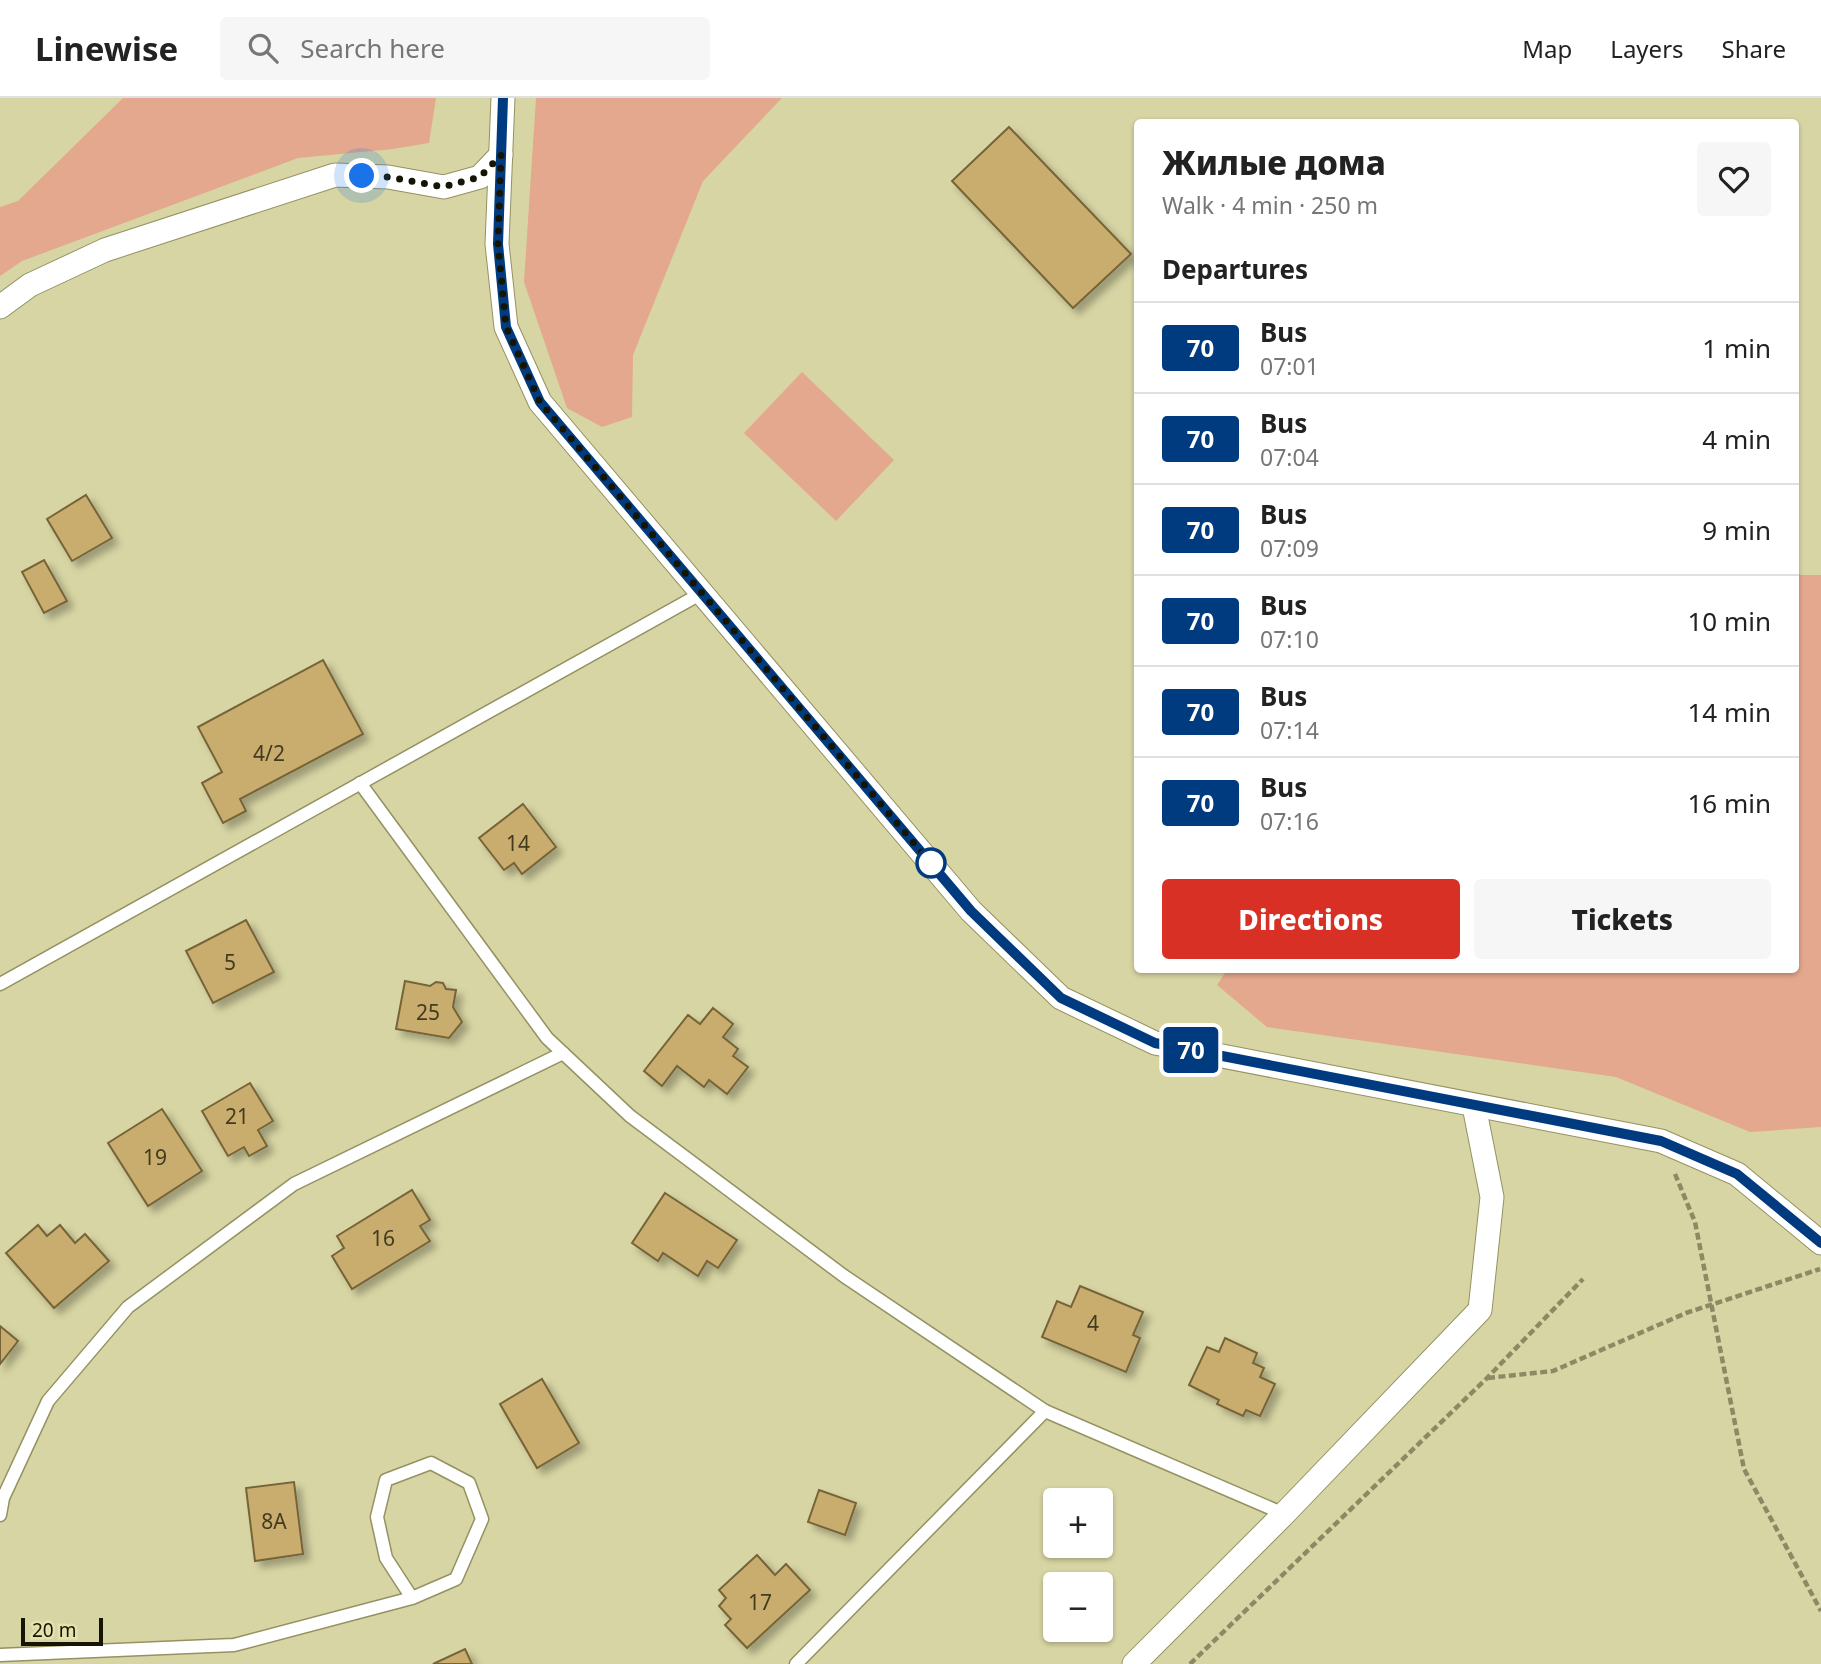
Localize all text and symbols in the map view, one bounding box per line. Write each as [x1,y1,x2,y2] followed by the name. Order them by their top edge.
[220,17,710,80] search box
[35,26,178,71] text: Linewise
[244,29,282,67] icon: search
[300,30,445,66] text: Search here
[1522,32,1572,65] text: Map
[1610,32,1684,65] text: Layers
[1722,32,1786,65] text: Share
[1162,140,1386,185] text: Жилые дома
[1697,142,1771,216] button: heart
[344,158,379,193] your location
[1162,189,1378,221] text: Walk · 4 min · 250 m
[1162,251,1308,287] text: Departures
[1260,314,1307,350] text: Bus
[1702,330,1771,366] text: 1 min
[1187,331,1214,364] text: 70
[1260,350,1319,382] text: 07:01
[1260,405,1307,441] text: Bus
[1702,421,1771,457] text: 4 min
[1187,422,1214,455] text: 70
[1260,441,1319,473] text: 07:04
[1260,496,1307,532] text: Bus
[1702,512,1771,548] text: 9 min
[1187,513,1214,546] text: 70
[1260,532,1319,564] text: 07:09
[1260,587,1307,623] text: Bus
[1687,603,1771,639] text: 10 min
[1187,604,1214,637] text: 70
[1260,623,1319,655] text: 07:10
[1260,678,1307,714] text: Bus
[1687,694,1771,730] text: 14 min
[1187,695,1214,728] text: 70
[1260,714,1319,746] text: 07:14
[253,739,285,767] house number: 4/2
[1260,769,1307,805] text: Bus
[1687,785,1771,821] text: 16 min
[1187,786,1214,819] text: 70
[1260,805,1319,837] text: 07:16
[506,829,530,857] house number: 14
[916,848,946,878] unlabelled marker
[1162,879,1460,959] button: Directions
[1474,879,1771,959] button: Tickets
[224,948,236,976] house number: 5
[416,998,440,1026] house number: 25
[1160,1027,1222,1073] line badge: 70
[1177,1033,1205,1066] text: 70
[225,1102,249,1130] house number: 21
[143,1143,167,1171] house number: 19
[371,1224,395,1252] house number: 16
[1087,1309,1099,1337] house number: 4
[1043,1488,1113,1642] map controls
[1043,1488,1113,1558] button: +
[261,1507,287,1535] house number: 8А
[1043,1572,1113,1642] button: −
[748,1588,772,1616] house number: 17
[21,1615,103,1647] scale bar
[32,1617,76,1643] text: 20 m

